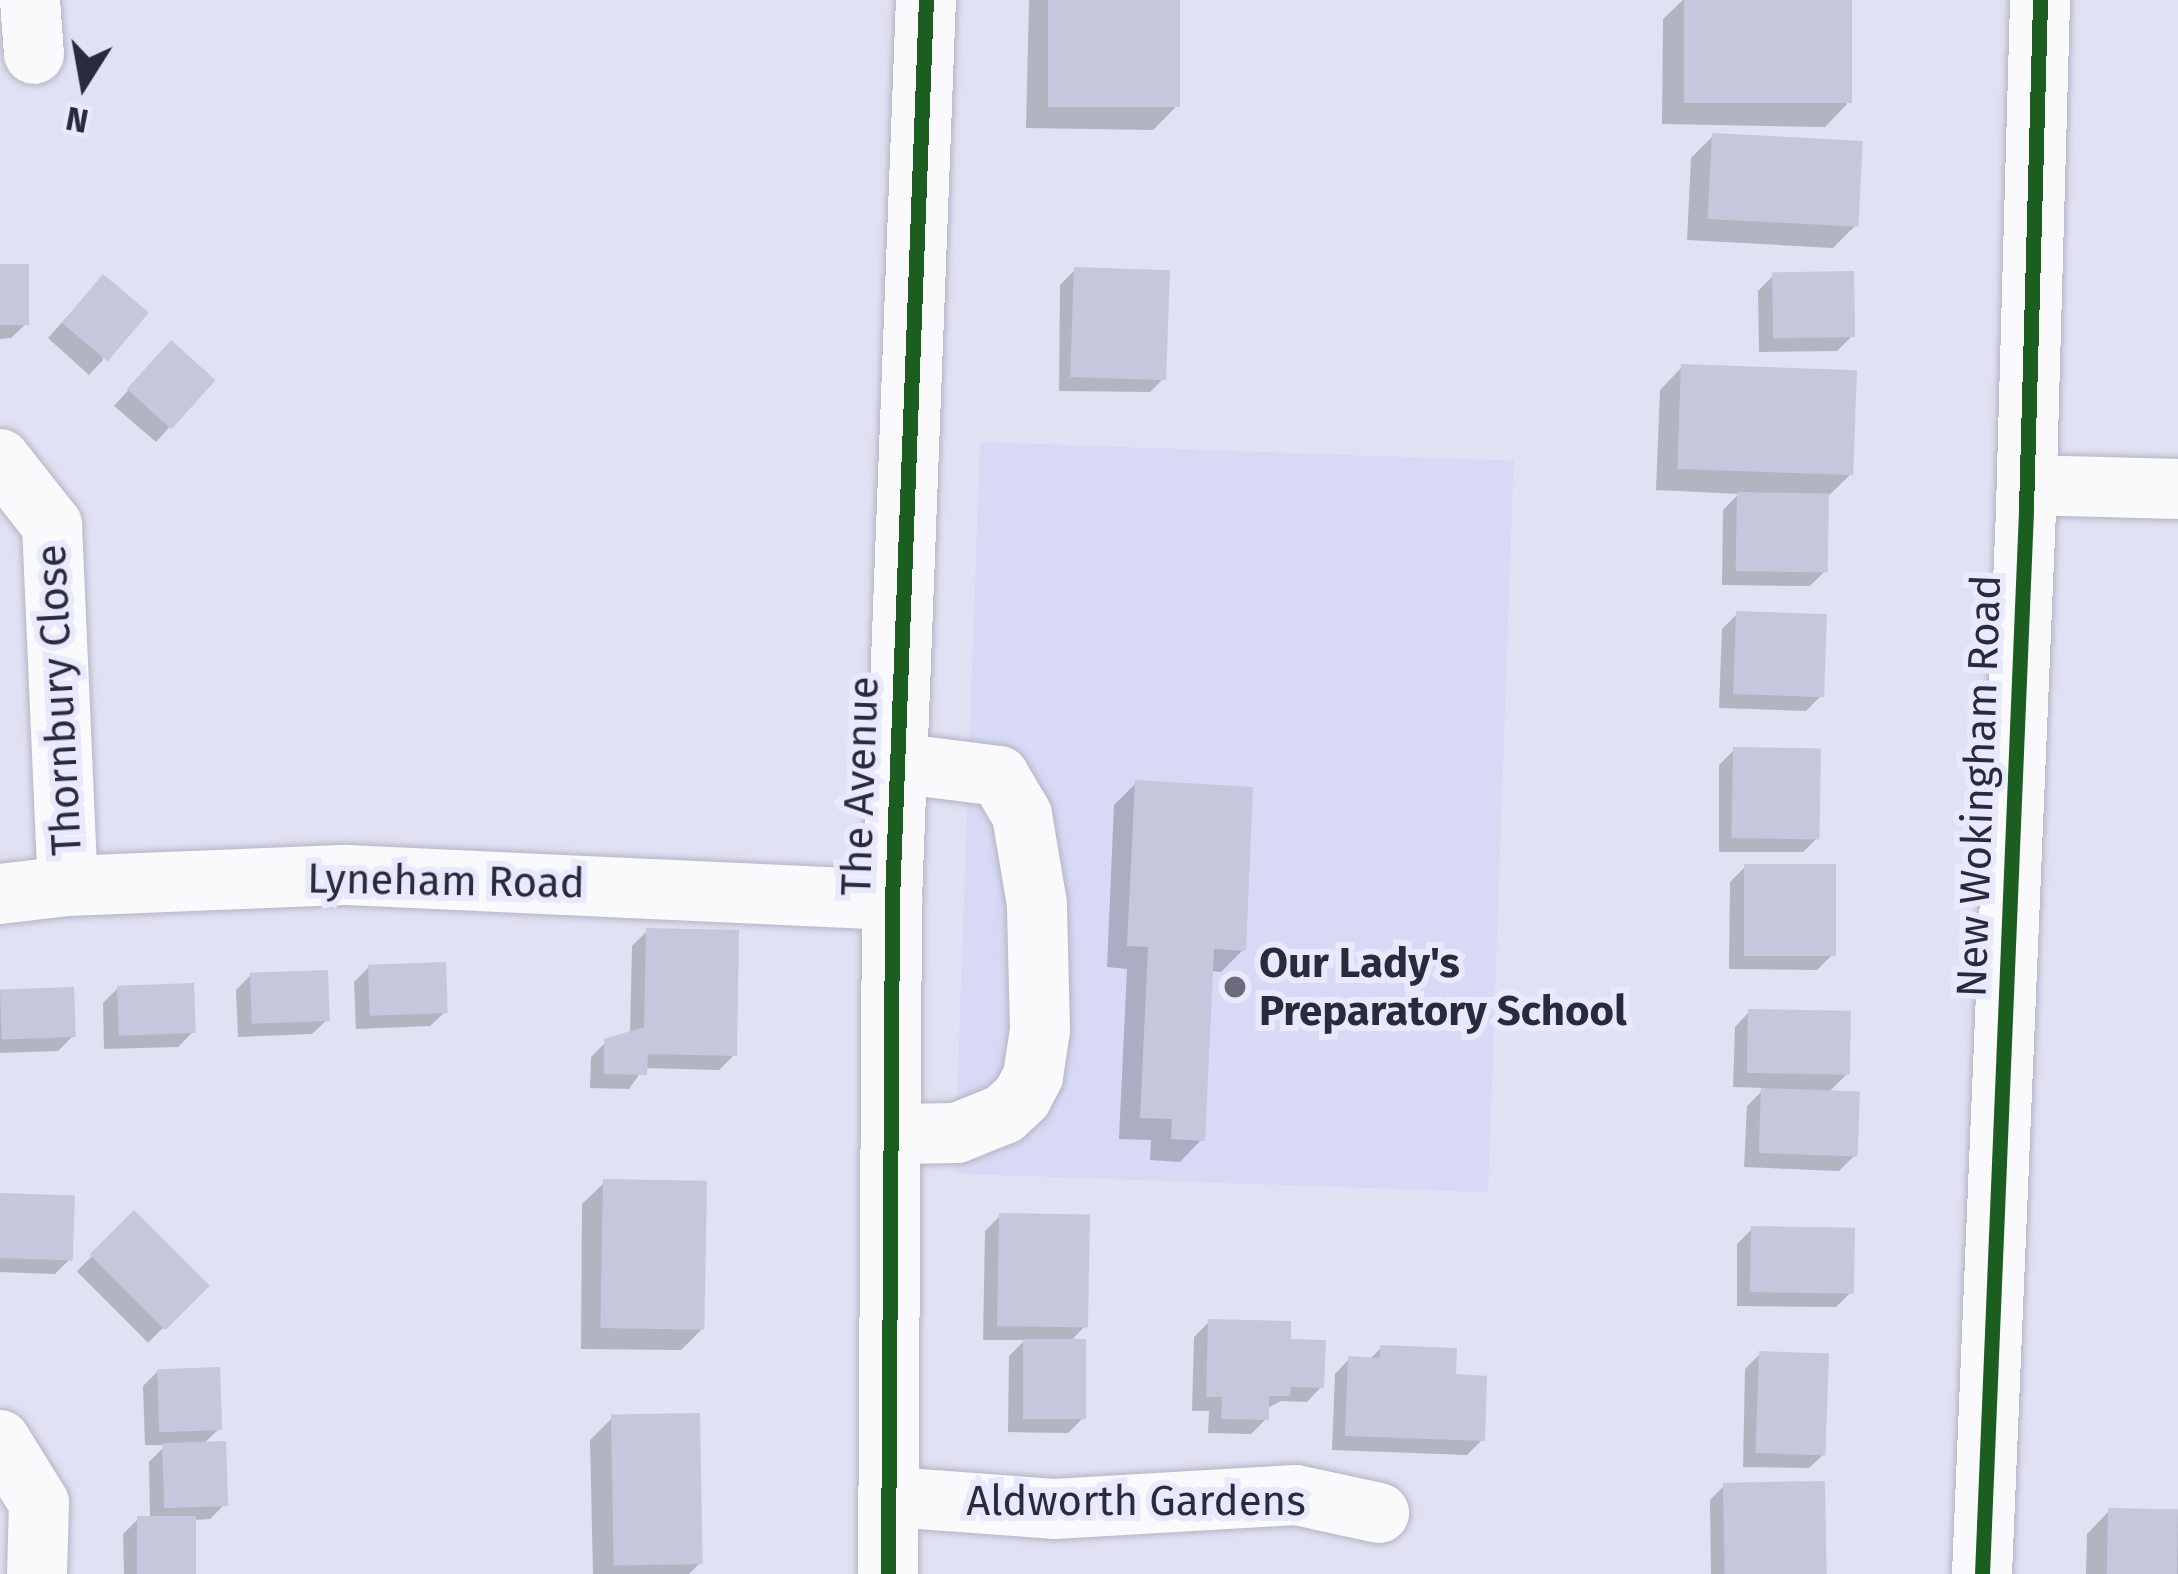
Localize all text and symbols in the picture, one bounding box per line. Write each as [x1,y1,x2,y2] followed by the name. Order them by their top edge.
[24,24,144,144] north arrow
[63,98,92,141] text: N
[26,543,92,857] street label: Thornbury Close
[1946,574,2012,998] street label: New Wokingham Road
[831,675,889,897] street label: The Avenue
[307,853,585,909] street label: Lyneham Road
[1259,938,1627,1036] place label: Our Lady's Preparatory School
[1222,974,1248,1000] marker: Our Lady's Preparatory School
[966,1476,1306,1526] street label: Aldworth Gardens

